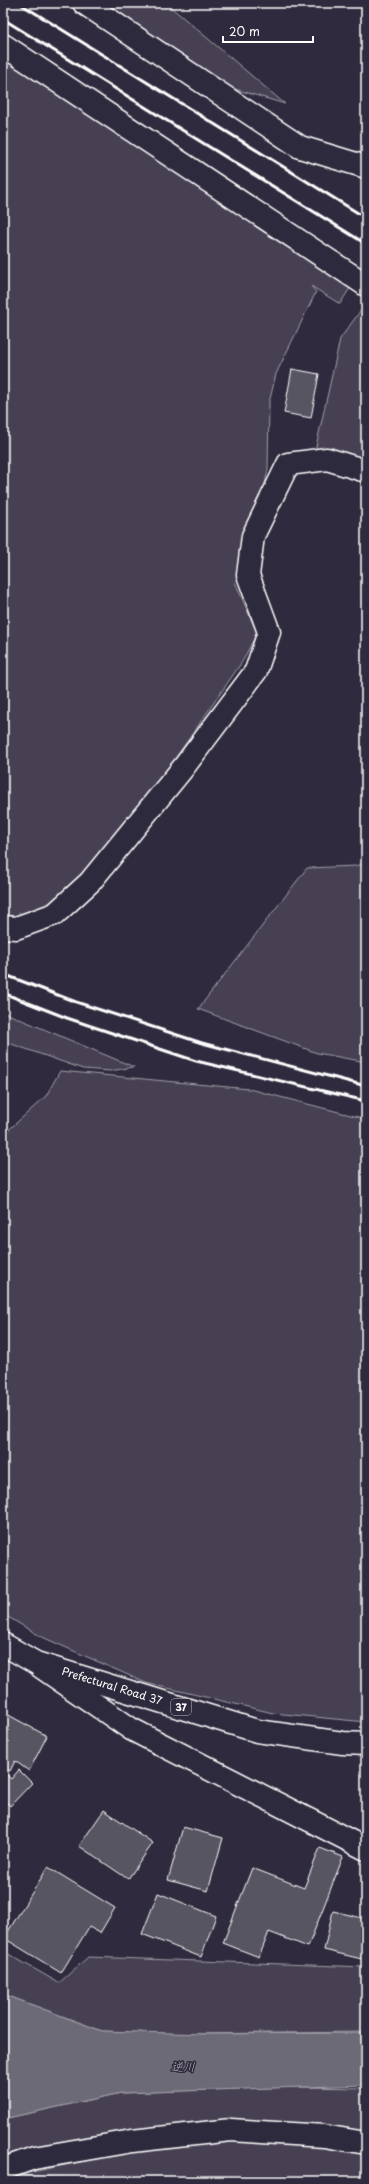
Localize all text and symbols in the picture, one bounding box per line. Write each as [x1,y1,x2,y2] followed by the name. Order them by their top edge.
[223,18,313,44] scale bar
[229,22,260,40] text: 20 m
[60,1662,165,1709] street label: Prefectural Road 37
[171,1699,191,1715] road number: 37
[171,2057,195,2075] water label: 逆川

